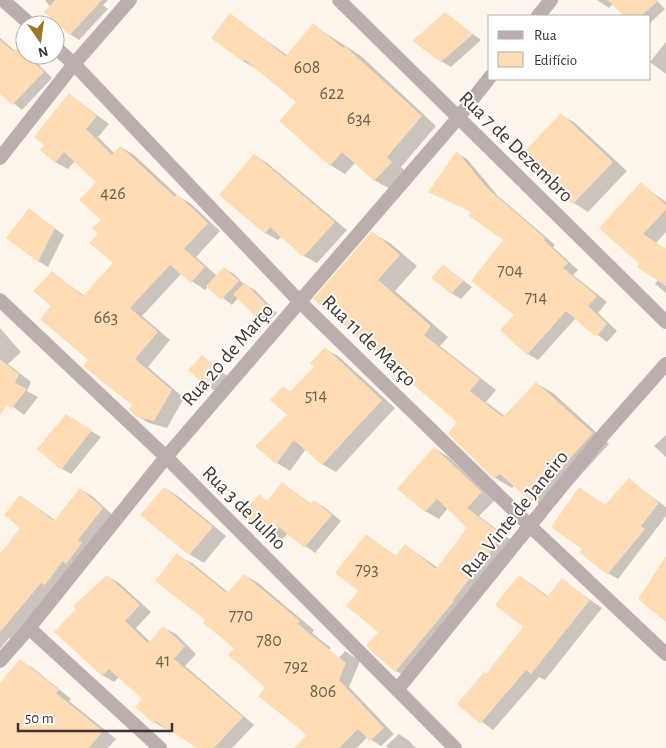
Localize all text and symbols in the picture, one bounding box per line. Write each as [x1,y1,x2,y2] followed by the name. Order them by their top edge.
[15,15,65,65] north arrow
[488,15,651,80] legend
[534,28,557,43] text: Rua
[36,44,49,60] text: N
[534,53,577,68] text: Edifício
[294,59,320,77] house number: 608
[320,85,344,103] house number: 622
[455,88,577,206] street label: Rua 7 de Dezembro
[347,110,372,128] house number: 634
[100,185,126,203] house number: 426
[497,262,523,280] house number: 704
[525,289,548,307] house number: 714
[318,291,420,391] street label: Rua 11 de Março
[179,300,277,410] street label: Rua 20 de Março
[94,309,118,327] house number: 663
[305,387,328,405] house number: 514
[458,447,572,581] street label: Rua Vinte de Janeiro
[198,462,290,554] street label: Rua 3 de Julho
[355,561,379,579] house number: 793
[229,607,253,625] house number: 770
[256,632,282,650] house number: 780
[156,652,170,670] house number: 41
[284,658,308,676] house number: 792
[310,683,336,701] house number: 806
[18,700,171,732] scale bar
[25,711,54,726] text: 50 m

